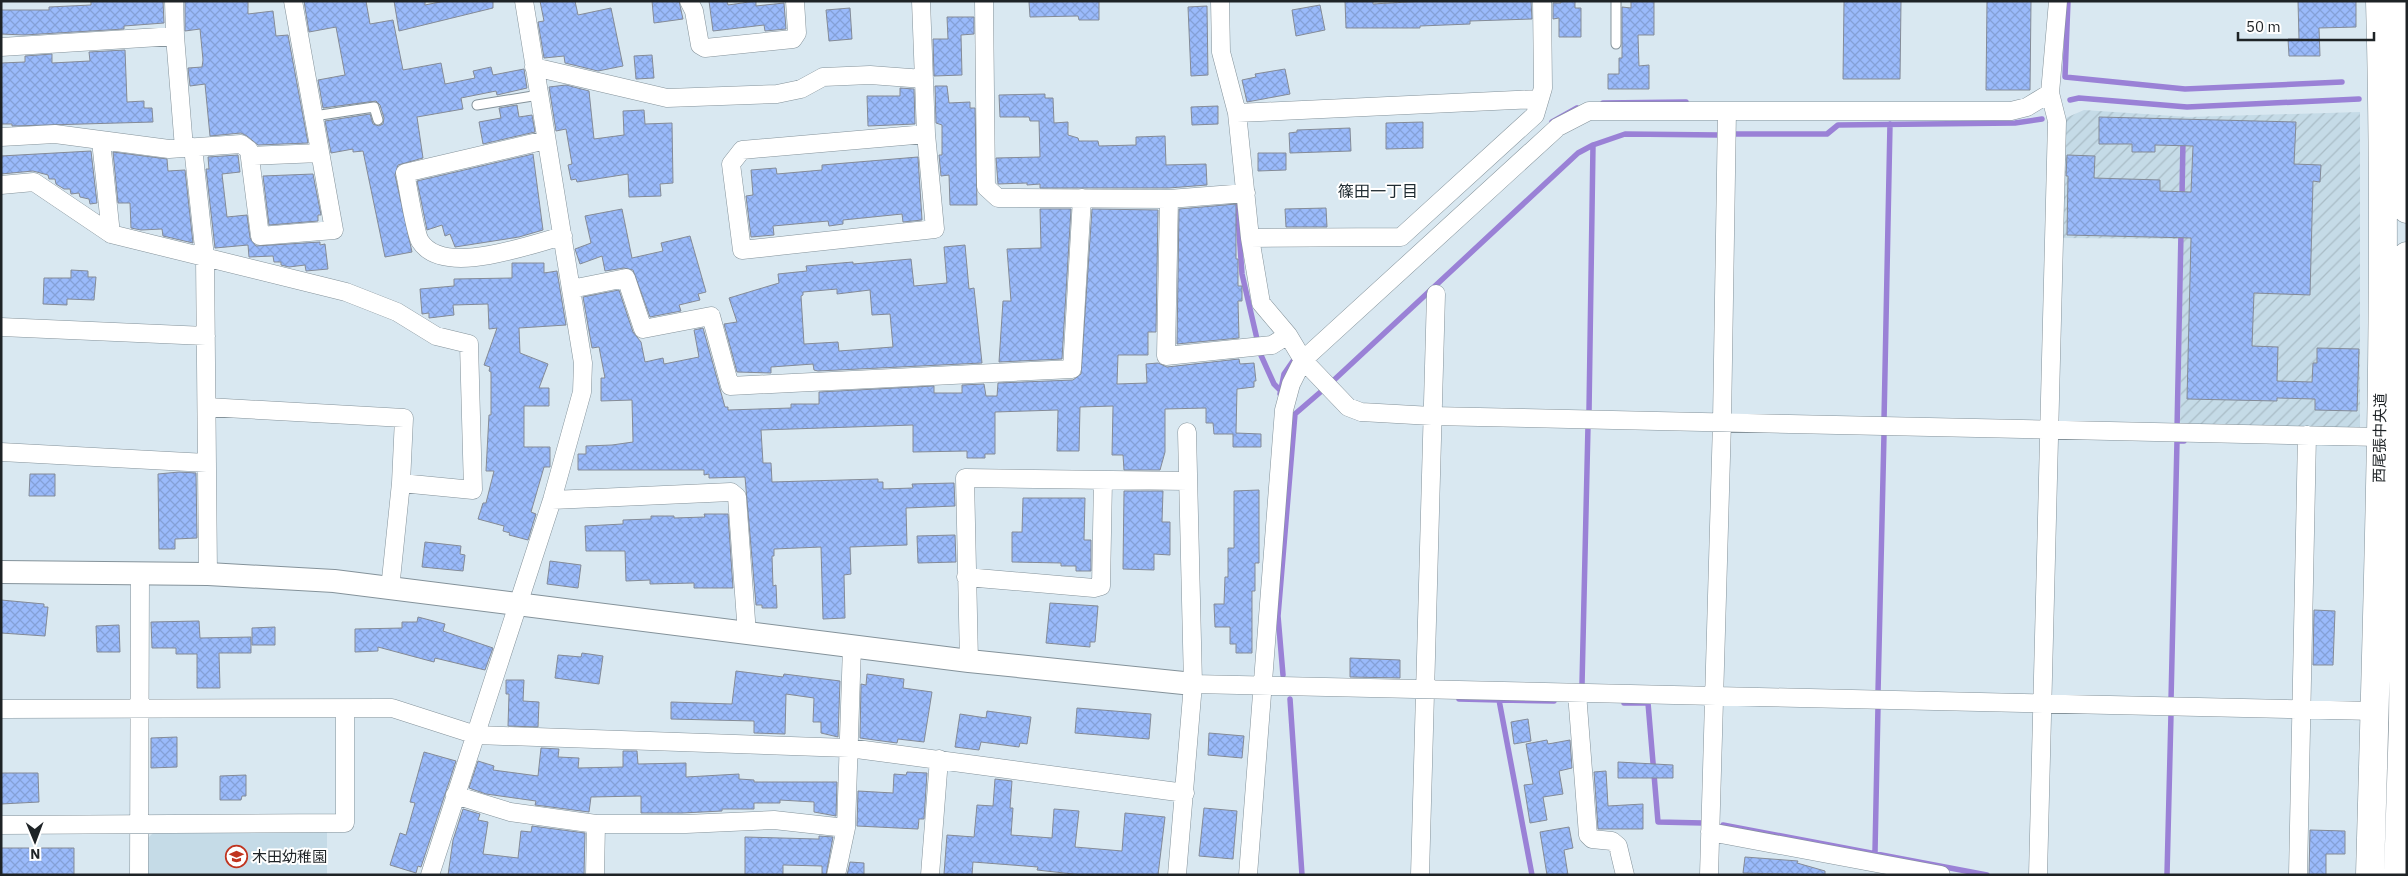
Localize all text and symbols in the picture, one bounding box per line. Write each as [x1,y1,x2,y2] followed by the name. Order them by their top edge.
[2238,10,2374,42] scale bar
[2246,17,2281,36] text: 50 m
[1338,181,1418,201] district label: 篠田一丁目
[2369,393,2390,483] street label: 西尾張中央道
[10,816,60,866] north arrow
[30,845,40,863] text: N
[224,845,248,869] school or university icon: 木田幼稚園
[252,847,327,866] place label: 木田幼稚園

